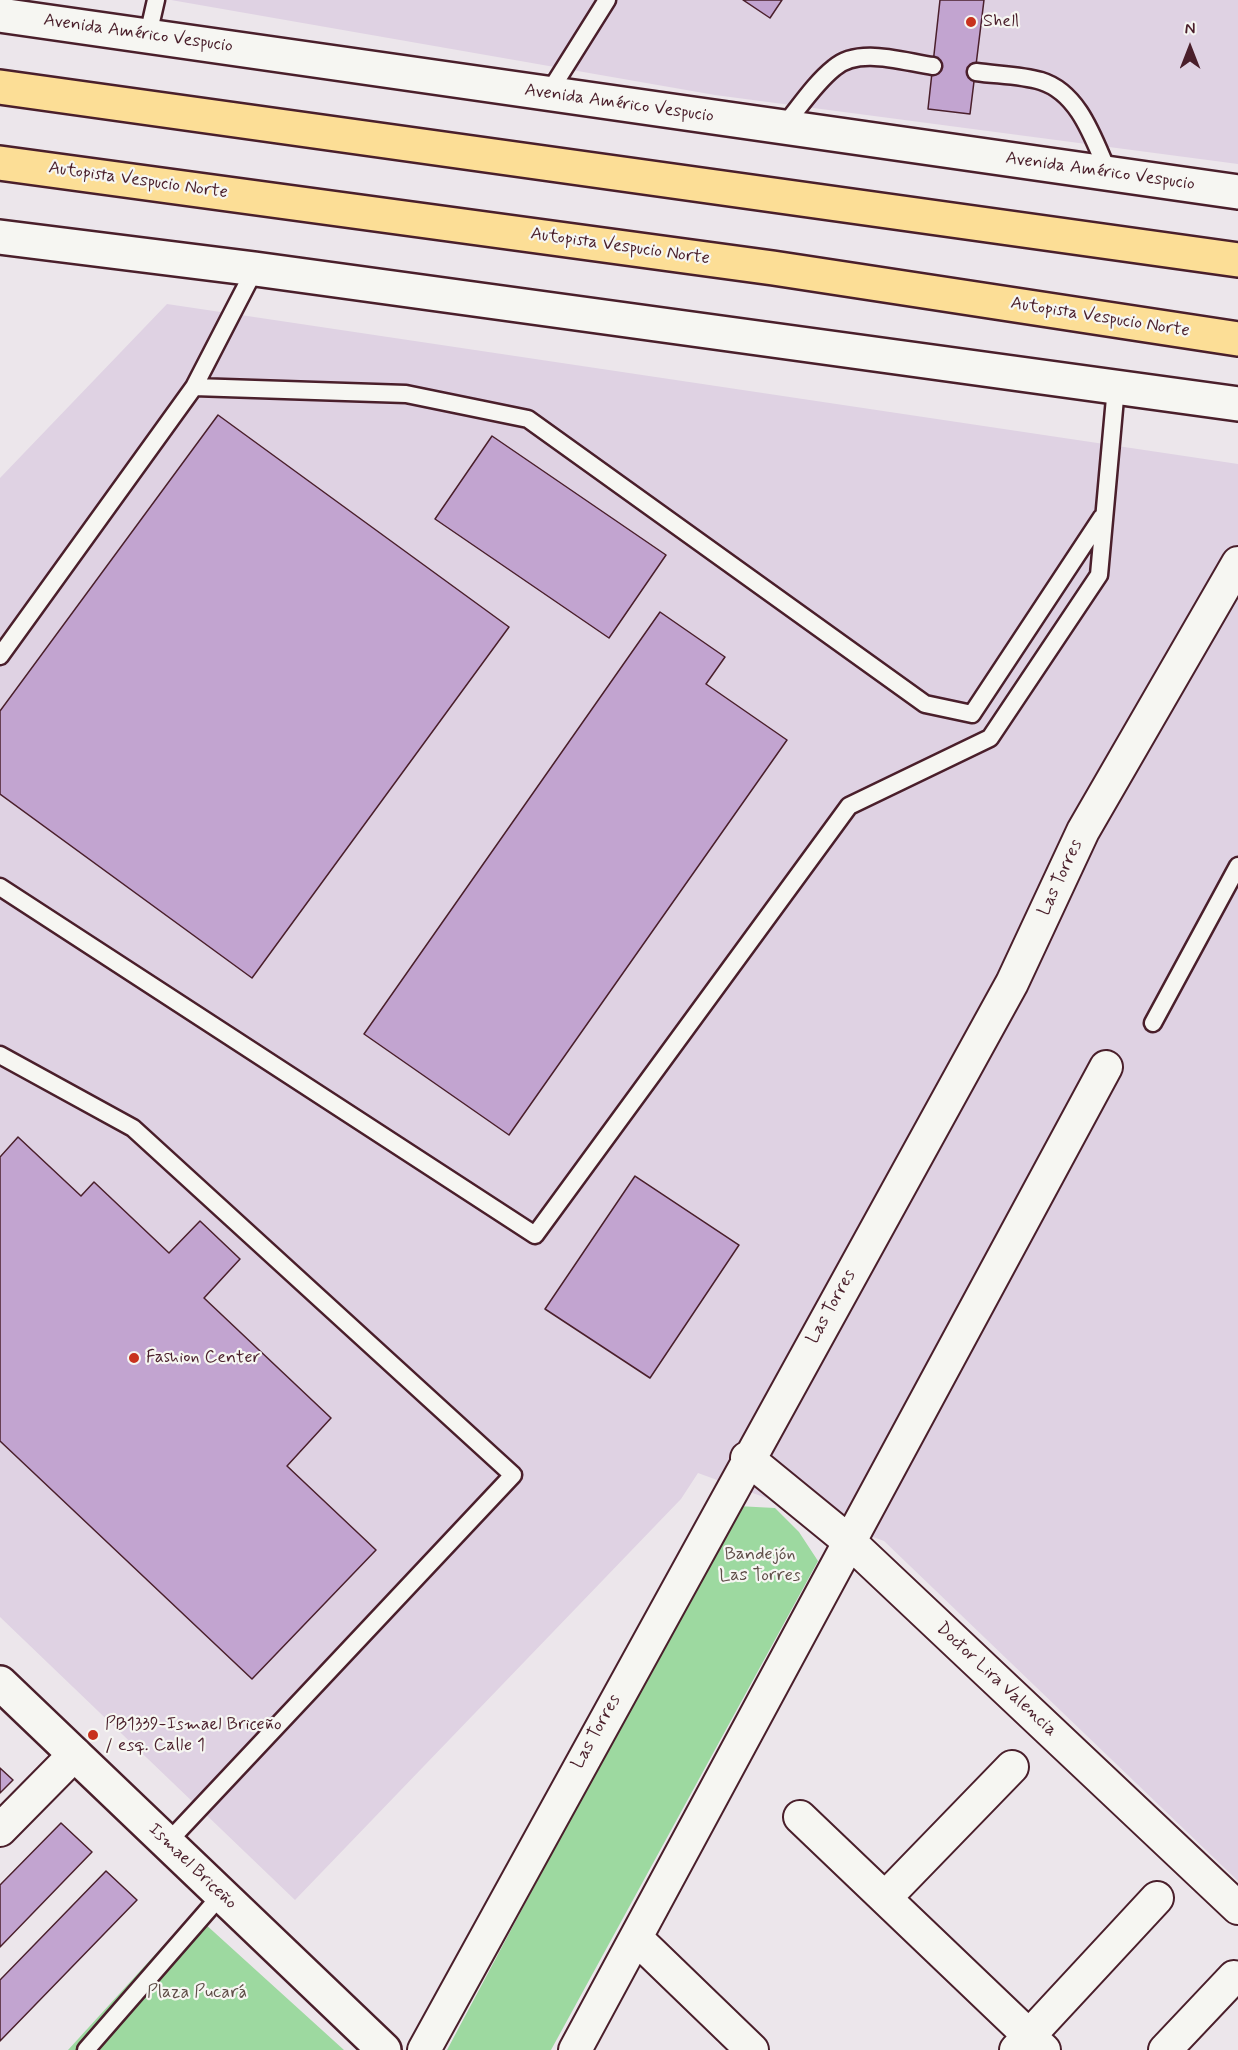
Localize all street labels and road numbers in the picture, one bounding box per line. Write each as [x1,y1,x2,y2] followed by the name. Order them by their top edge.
[42,10,234,58] street label: Avenida Américo Vespucio
[523,80,715,128] street label: Avenida Américo Vespucio
[1004,148,1196,196] street label: Avenida Américo Vespucio
[47,158,229,204] street label: Autopista Vespucio Norte
[529,224,711,270] street label: Autopista Vespucio Norte
[1009,293,1191,343] street label: Autopista Vespucio Norte
[1034,837,1088,919] street label: Las Torres
[803,1266,861,1348] street label: Las Torres
[931,1618,1061,1742] street label: Doctor Lira Valencia
[568,1691,626,1773] street label: Las Torres
[143,1819,241,1915] street label: Ismael Briceño

